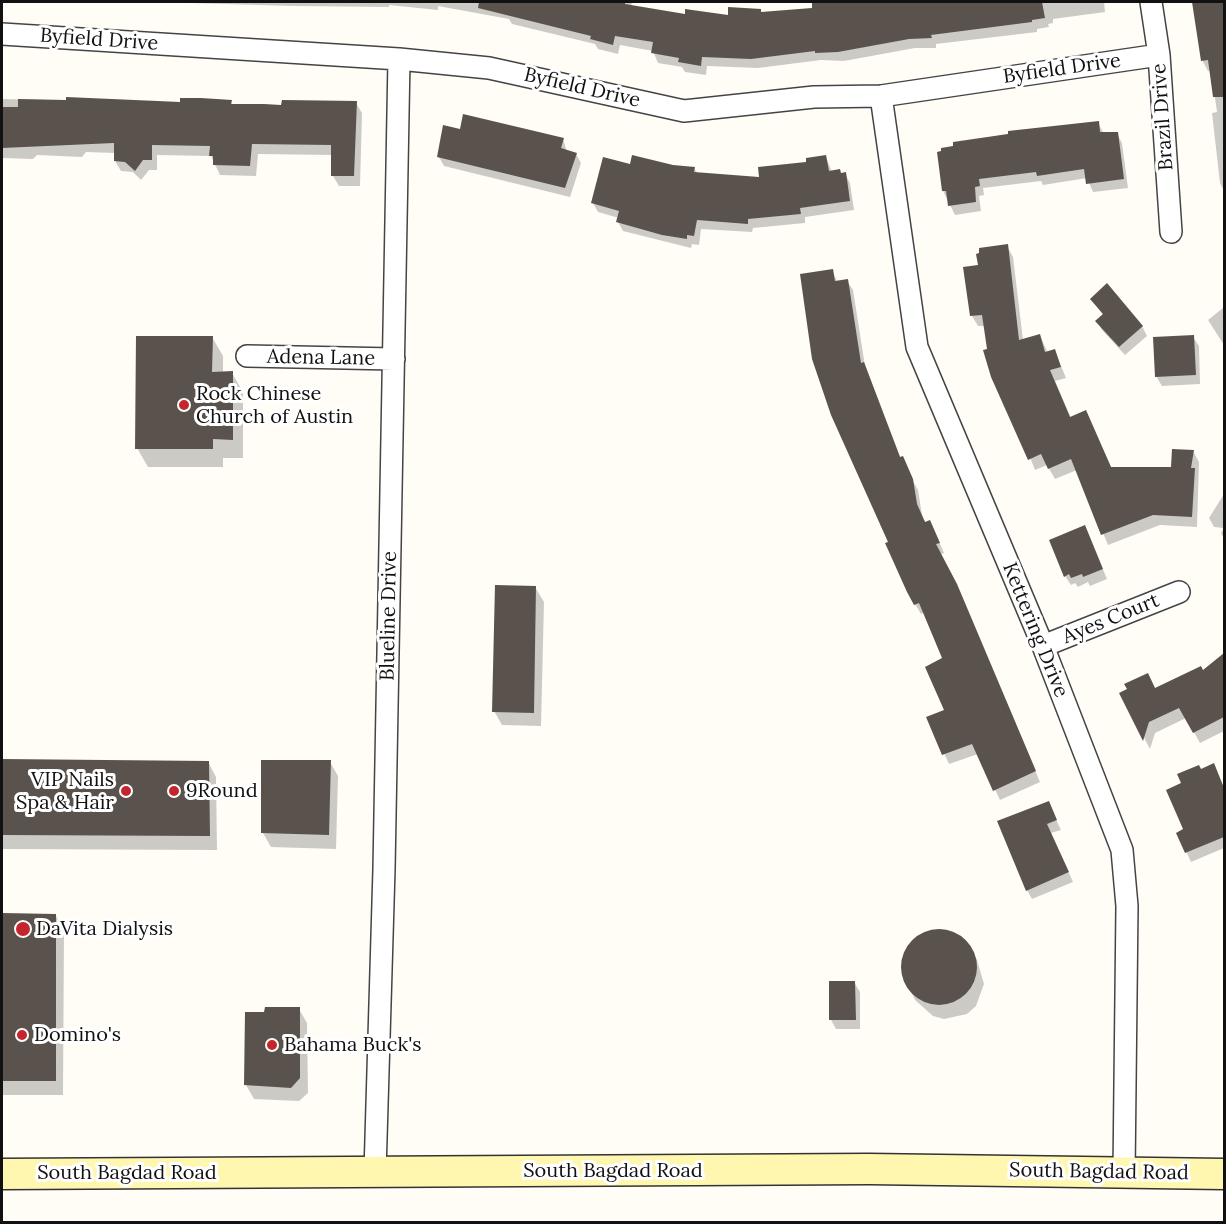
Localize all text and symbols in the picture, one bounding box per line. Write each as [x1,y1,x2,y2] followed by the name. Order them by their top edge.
[39,24,159,56] street label: Byfield Drive
[1002,49,1122,89] street label: Byfield Drive
[1147,62,1179,172] street label: Brazil Drive
[521,63,643,113] street label: Byfield Drive
[267,345,375,371] street label: Adena Lane
[196,382,353,429] place label: Rock Chinese Church of Austin
[177,398,191,412] marker: Rock Chinese Church of Austin
[376,551,402,681] street label: Blueline Drive
[997,559,1073,701] street label: Kettering Drive
[1059,589,1163,649] street label: Ayes Court
[16,768,114,815] place label: VIP Nails Spa & Hair
[186,779,258,803] place label: 9Round
[119,784,133,798] marker: VIP Nails Spa & Hair
[167,784,181,798] marker: 9Round
[36,917,173,941] place label: DaVita Dialysis
[14,920,32,938] marker: DaVita Dialysis
[34,1023,121,1047] place label: Domino's
[15,1028,29,1042] marker: Domino's
[284,1033,422,1057] place label: Bahama Buck's
[265,1038,279,1052] marker: Bahama Buck's
[1009,1158,1189,1186] street label: South Bagdad Road
[523,1159,703,1183] street label: South Bagdad Road
[37,1161,217,1185] street label: South Bagdad Road

